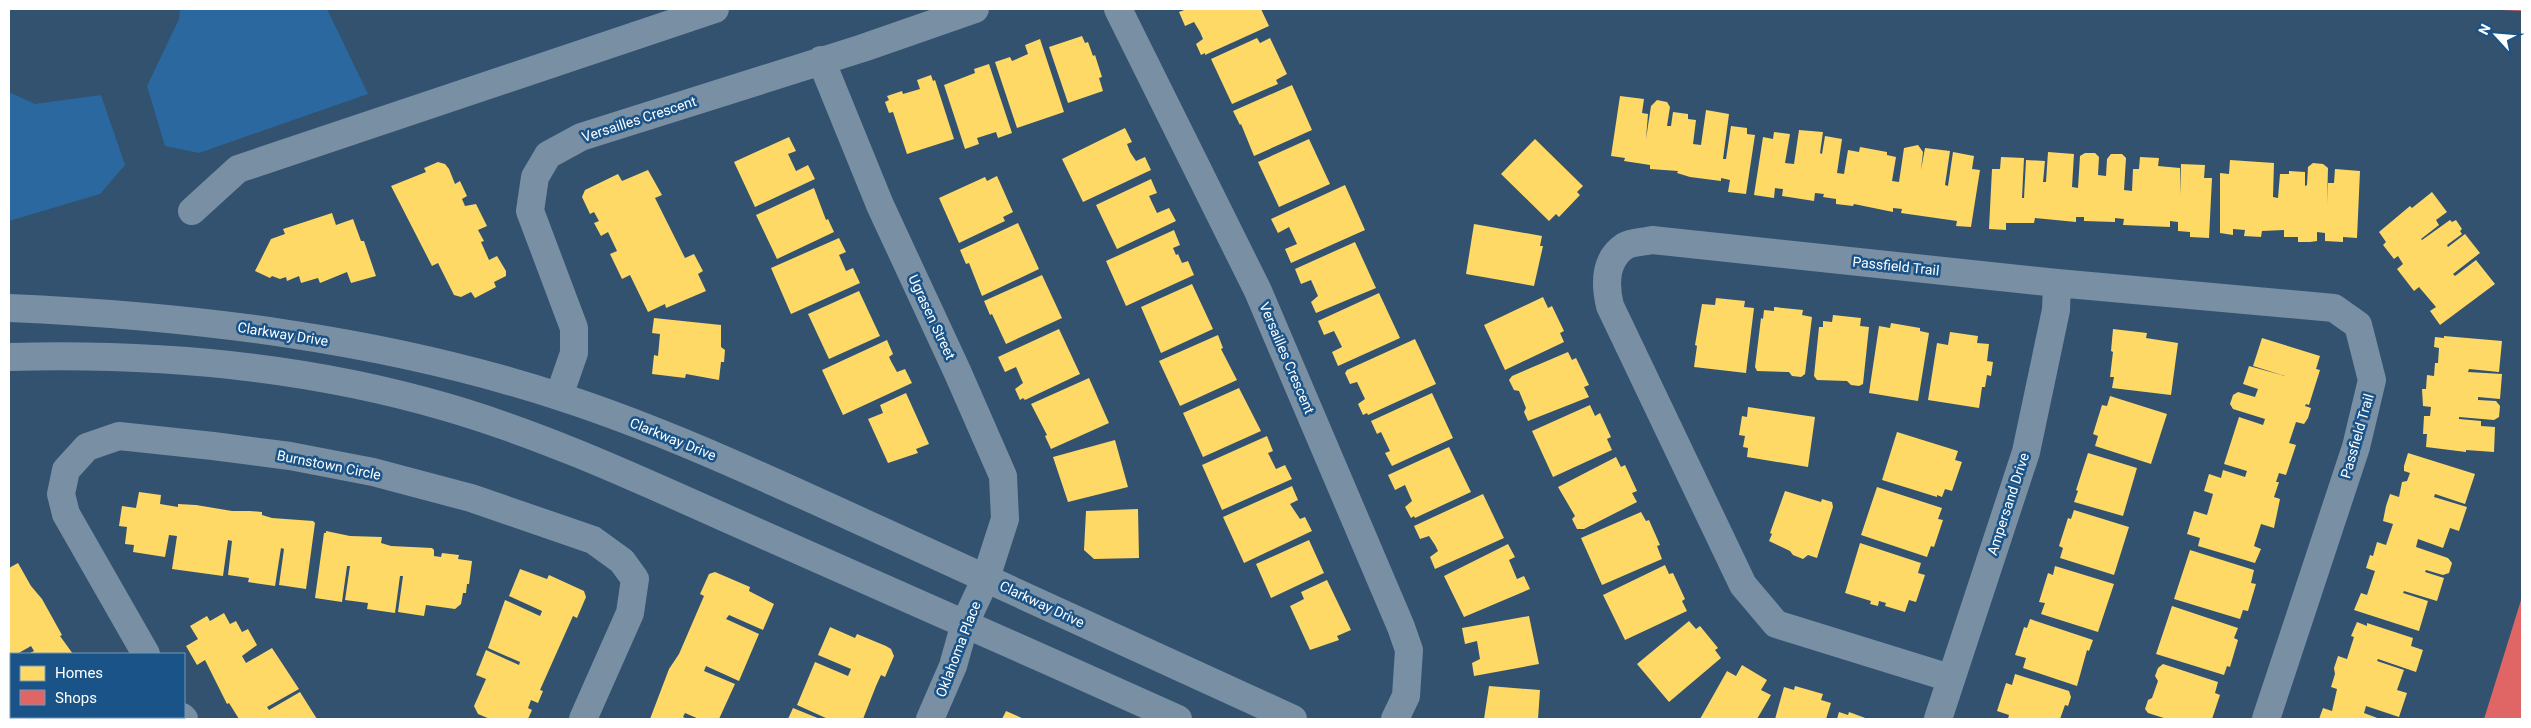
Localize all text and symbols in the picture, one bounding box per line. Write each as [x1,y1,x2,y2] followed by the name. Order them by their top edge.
[2471,10,2521,60] north arrow
[2475,21,2494,37] text: N
[580,93,699,145] street label: Versailles Crescent
[1852,253,1940,279] street label: Passfield Trail
[905,272,959,362] street label: Ugrasen Street
[1256,300,1318,416] street label: Versailles Crescent
[237,319,329,349] street label: Clarkway Drive
[2337,392,2377,480] street label: Passfield Trail
[628,414,718,464] street label: Clarkway Drive
[276,447,382,483] street label: Burnstown Circle
[1984,451,2032,557] street label: Ampersand Drive
[997,577,1087,631] street label: Clarkway Drive
[932,599,984,699] street label: Oklahoma Place
[10,653,185,718] legend
[55,664,103,682] text: Homes
[55,689,97,707] text: Shops

